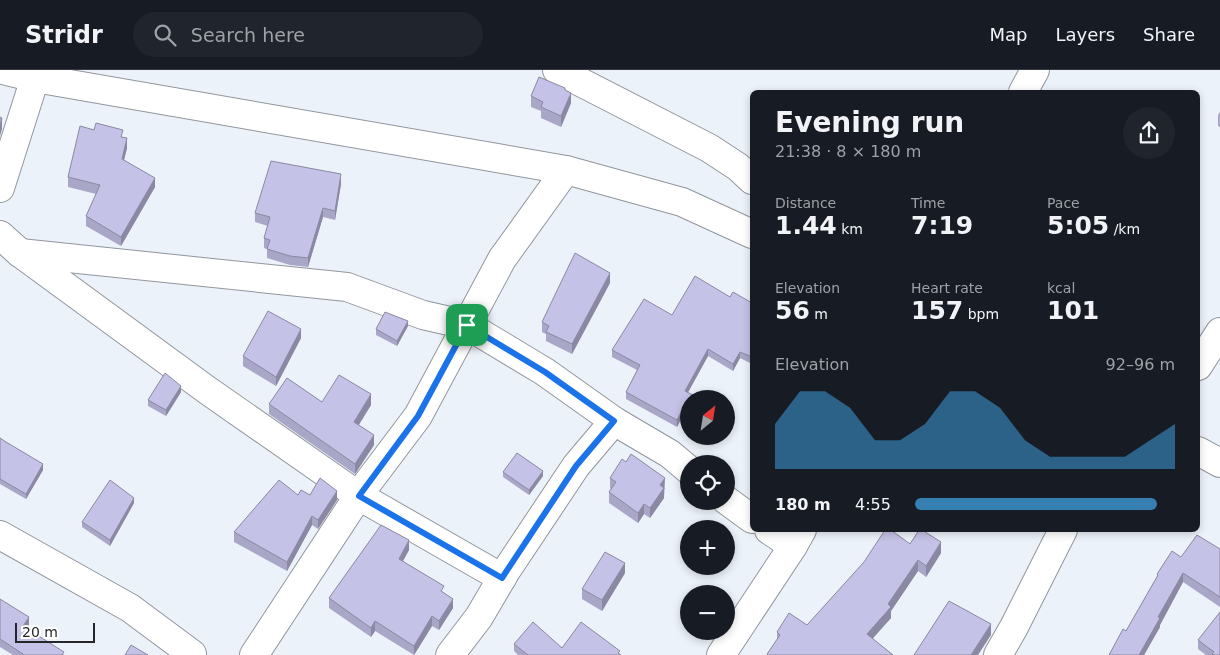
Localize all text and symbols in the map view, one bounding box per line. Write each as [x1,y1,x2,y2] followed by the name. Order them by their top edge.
[133,12,483,57] search box
[25,21,103,49] text: Stridr
[151,21,179,49] icon: search
[191,24,305,46] text: Search here
[989,24,1027,45] text: Map
[1055,24,1115,45] text: Layers
[1143,24,1195,45] text: Share
[775,106,964,139] text: Evening run
[1123,107,1175,159] button: share
[775,142,921,161] text: 21:38 · 8 × 180 m
[775,195,836,211] text: Distance
[911,195,945,211] text: Time
[1047,195,1080,211] text: Pace
[775,211,837,240] text: 1.44
[911,211,973,240] text: 7:19
[1047,211,1109,240] text: 5:05
[837,221,863,237] text: km
[1109,221,1140,237] text: /km
[775,280,840,296] text: Elevation
[911,280,983,296] text: Heart rate
[1047,280,1075,296] text: kcal
[775,296,810,325] text: 56
[911,296,963,325] text: 157
[1047,296,1099,325] text: 101
[446,304,488,346] pin
[810,306,828,322] text: m
[963,306,999,322] text: bpm
[453,311,481,339] icon: arrive
[775,355,849,374] text: Elevation
[1106,355,1175,374] text: 92–96 m
[680,390,735,445] north arrow
[680,390,735,640] map controls
[680,455,735,510] button: locate
[775,495,831,514] text: 180 m
[855,495,891,514] text: 4:55
[680,520,735,575] button: +
[680,585,735,640] button: −
[15,620,95,643] scale bar
[22,624,58,640] text: 20 m

